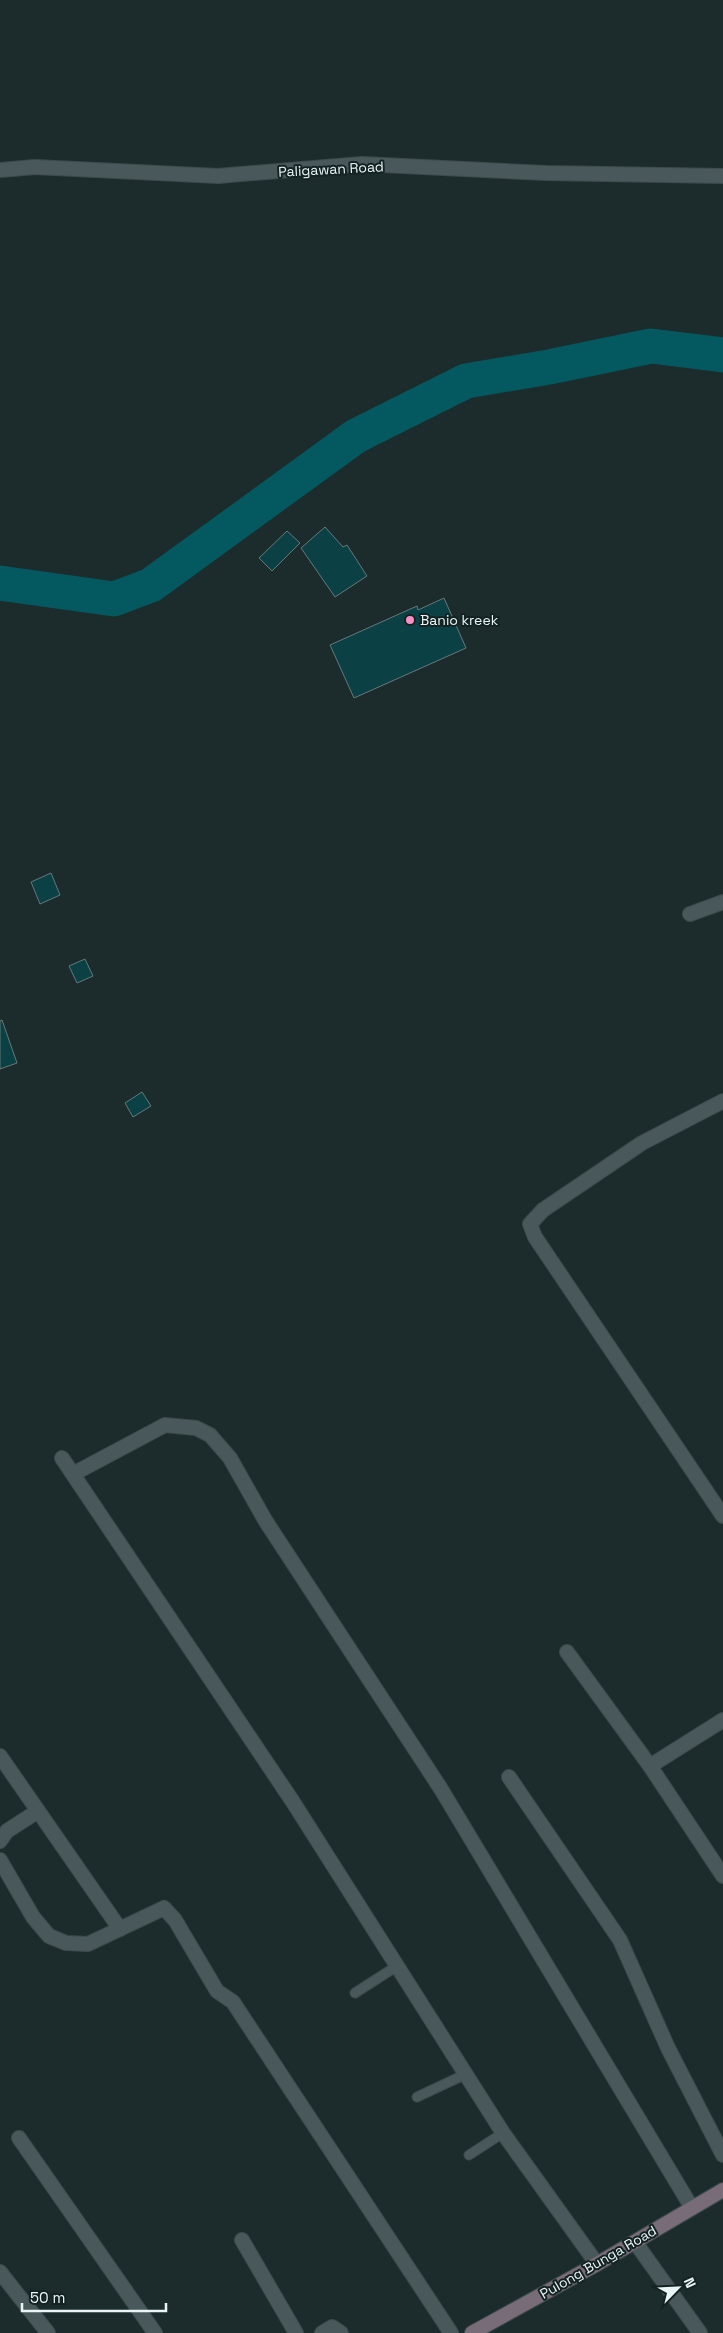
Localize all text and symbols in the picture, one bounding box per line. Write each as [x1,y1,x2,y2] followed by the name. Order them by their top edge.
[278,157,384,181] street label: Paligawan Road
[420,611,499,629] place label: Banio kreek
[404,614,416,626] marker: Banio kreek
[536,2221,660,2303] street label: Pulong Bunga Road
[653,2263,703,2313] north arrow
[680,2275,700,2291] text: N
[22,2280,166,2312] scale bar
[30,2288,65,2307] text: 50 m

